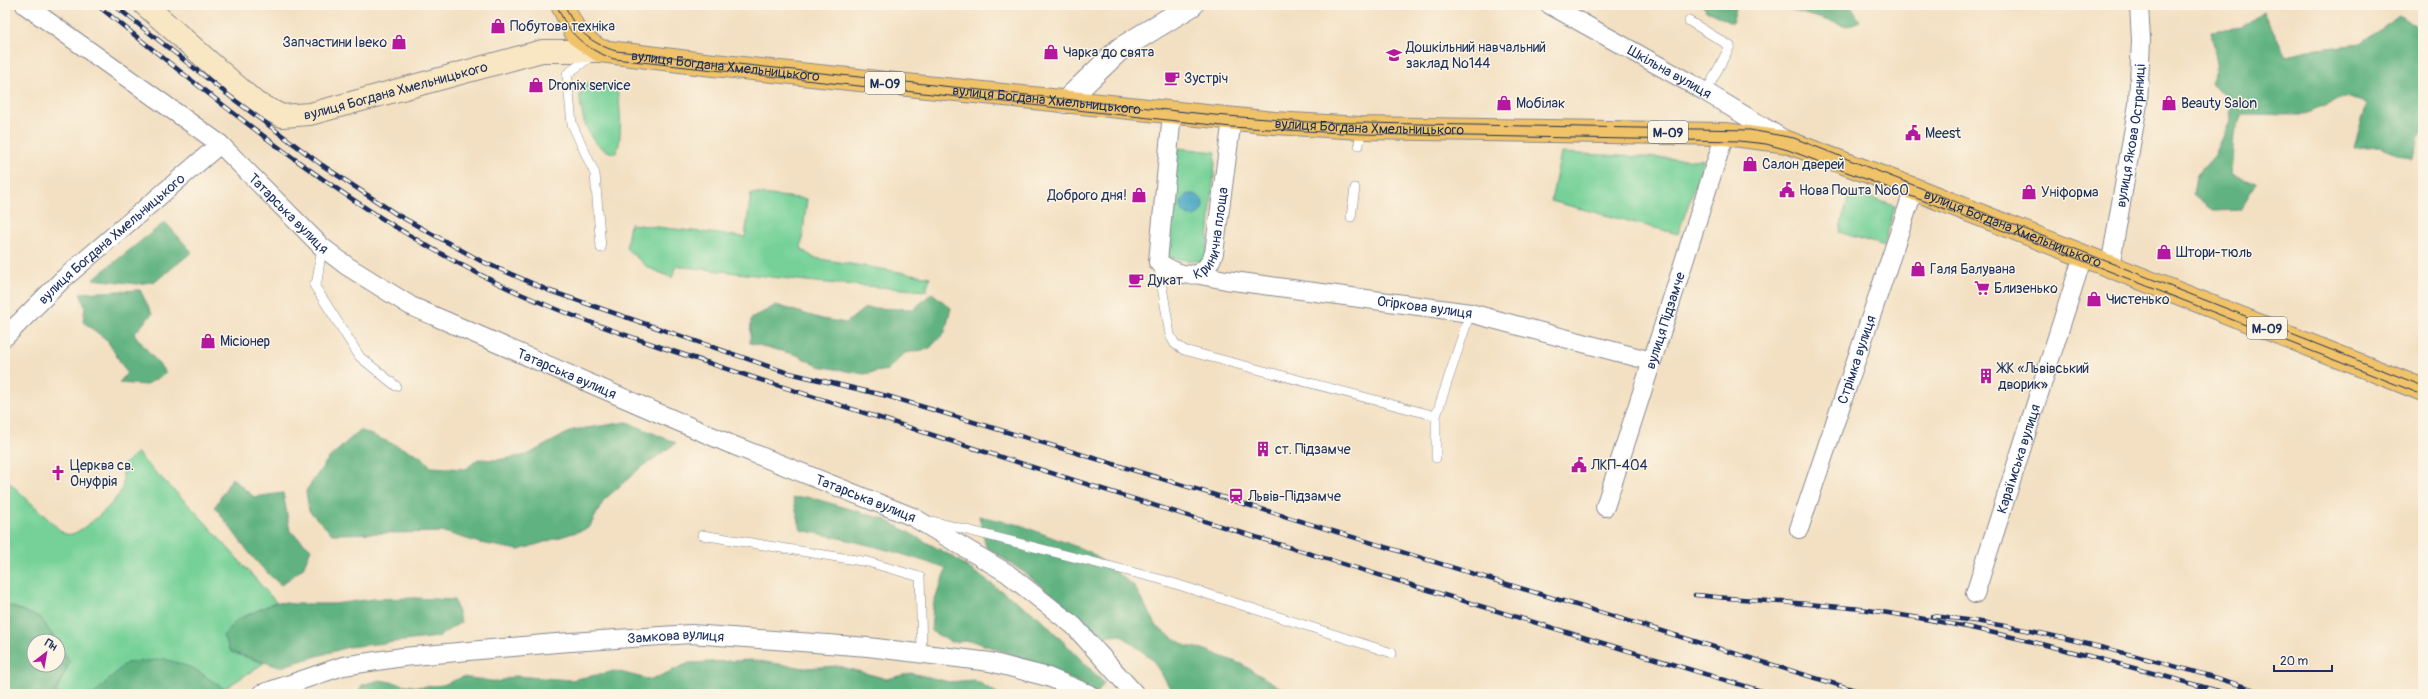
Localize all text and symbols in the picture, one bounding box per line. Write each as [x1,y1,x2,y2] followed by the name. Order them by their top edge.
[489,17,507,35] shop icon: Побутова техніка
[510,18,615,35] place label: Побутова техніка
[390,33,408,51] shop icon: Запчастини Івеко
[283,34,387,51] place label: Запчастини Івеко
[1405,39,1546,72] place label: Дошкільний навчальний заклад №144
[1624,42,1715,102] street label: Шкільна вулиця
[1042,43,1060,61] shop icon: Чарка до святa
[1063,44,1154,61] place label: Чарка до святa
[1385,46,1403,64] school or university icon: Дошкільний навчальний заклад №144
[630,47,821,85] street label: вулиця Богдана Хмельницького
[303,58,490,123] street label: вулиця Богдана Хмельницького
[2112,63,2149,209] street label: вулиця Якова Остряниці
[1163,69,1181,87] cafe icon: Зустріч
[1184,70,1228,87] place label: Зустріч
[865,72,905,94] road number: М-09
[527,76,545,94] shop icon: Dronix service
[548,77,630,94] place label: Dronix service
[952,82,1142,118] street label: вулиця Богдана Хмельницького
[1495,94,1513,112] shop icon: Мобілак
[2160,94,2178,112] shop icon: Beauty Salon
[1516,95,1565,112] place label: Мобілак
[2181,95,2257,112] place label: Beauty Salon
[1274,115,1465,139] street label: вулиця Богдана Хмельницького
[1648,121,1688,143] road number: М-09
[1904,124,1922,142] public building icon: Meest
[1925,125,1961,142] place label: Meest
[1741,155,1759,173] shop icon: Салон дверей
[1762,156,1844,173] place label: Салон дверей
[35,170,189,308] street label: вулиця Богдана Хмельницького
[245,170,332,258] street label: Татарська вулиця
[1778,181,1796,199] public building icon: Нова Пошта №60
[1799,182,1909,199] place label: Нова Пошта №60
[2020,183,2038,201] shop icon: Уніформа
[2041,184,2099,201] place label: Уніформа
[1130,186,1148,204] shop icon: Доброго дня!
[1191,186,1232,283] street label: Кринична площа
[1922,186,2105,271] street label: вулиця Богдана Хмельницького
[1047,187,1127,204] place label: Доброго дня!
[2155,243,2173,261] shop icon: Штори-тюль
[2176,244,2253,261] place label: Штори-тюль
[1909,260,1927,278] shop icon: Галя Балувана
[1930,261,2015,278] place label: Галя Балувана
[1642,270,1689,371] street label: вулиця Підзамче
[1127,271,1145,289] cafe icon: Дукат
[1147,272,1183,289] place label: Дукат
[1973,279,1991,297] supermarket icon: Близенько
[1994,280,2058,297] place label: Близенько
[2085,290,2103,308] shop icon: Чистенько
[2106,291,2170,308] place label: Чистенько
[1376,293,1473,322] street label: Огіркова вулиця
[1834,313,1880,406] street label: Стрімка вулиця
[2247,317,2287,339] road number: М-09
[199,332,217,350] shop icon: Місіонер
[220,333,271,350] place label: Місіонер
[514,345,619,403] street label: Татарська вулиця
[1996,360,2089,393] place label: ЖК «Львівський дворик»
[1977,367,1995,385] building icon: ЖК «Львівський дворик»
[1993,402,2044,516] street label: Караїмська вулиця
[1254,440,1272,458] building icon: ст. Підзамче
[1275,441,1351,458] place label: ст. Підзамче
[1570,456,1588,474] public building icon: ЛКП-404
[70,457,134,490] place label: Церква св. Онуфрія
[1590,457,1648,474] place label: ЛКП-404
[49,464,67,482] church icon: Церква св. Онуфрія
[813,471,918,526] street label: Татарська вулиця
[1227,487,1245,505] station icon: Львів-Підзамче
[1247,488,1341,505] place label: Львів-Підзамче
[627,626,725,647] street label: Замкова вулиця
[26,633,66,673] north arrow
[42,636,60,654] text: Пн
[2274,647,2332,673] scale bar
[2280,654,2309,669] text: 20 m

